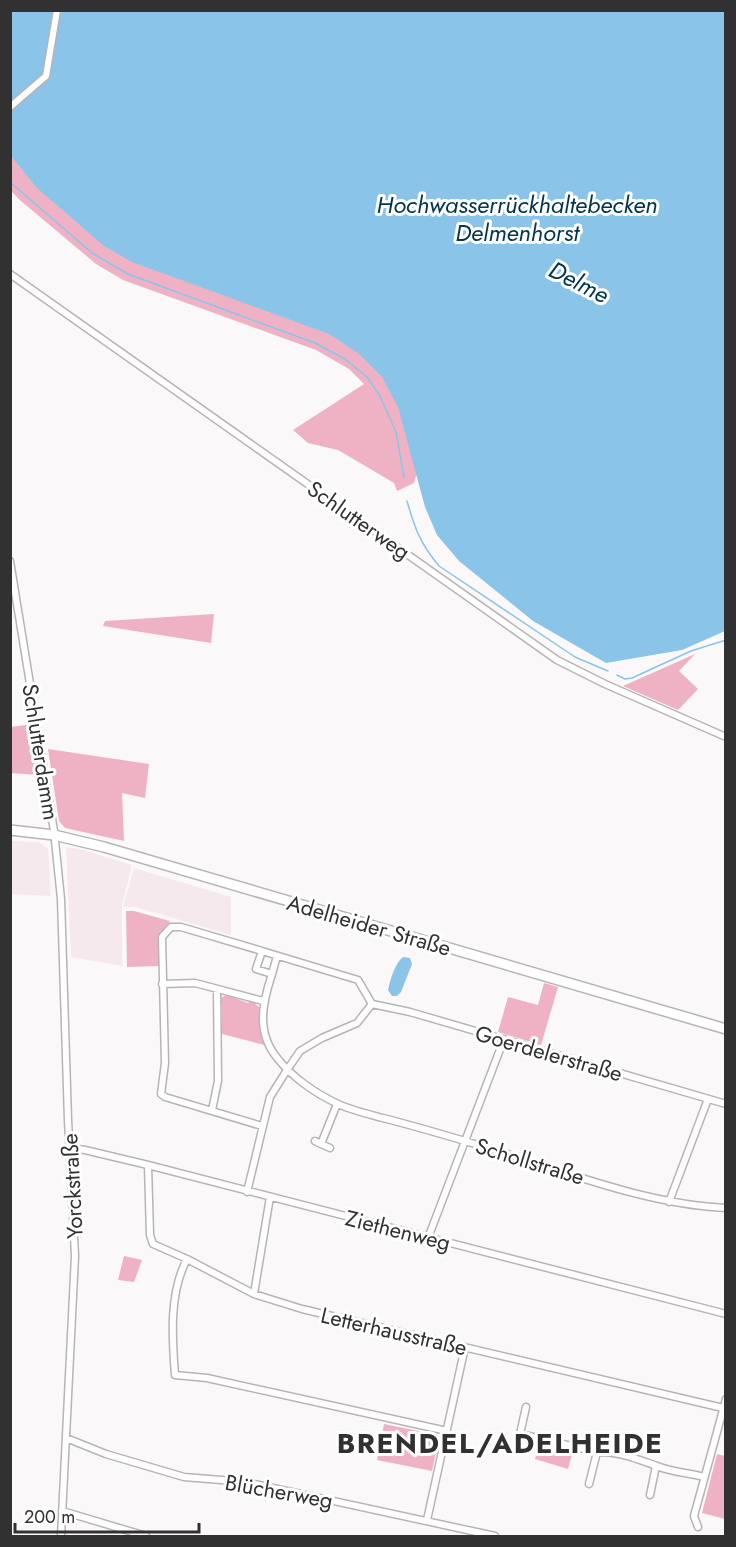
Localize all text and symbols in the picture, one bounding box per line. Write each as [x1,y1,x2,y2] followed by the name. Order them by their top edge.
[376,187,658,250] water label: Hochwasserrückhaltebecken Delmenhorst
[543,252,615,312] water label: Delme
[301,473,417,567] street label: Schlutterweg
[14,682,68,822] street label: Schlutterdamm
[283,886,455,964] street label: Adelheider Straße
[472,1017,626,1089] street label: Goerdelerstraße
[472,1129,588,1193] street label: Schollstraße
[53,1132,91,1240] street label: Yorckstraße
[342,1202,454,1258] street label: Ziethenweg
[318,1299,470,1363] street label: Letterhausstraße
[337,1423,663,1464] district label: BRENDEL/ADELHEIDE
[223,1466,335,1516] street label: Blücherweg
[15,1496,200,1534] scale bar
[24,1504,75,1530] text: 200 m

